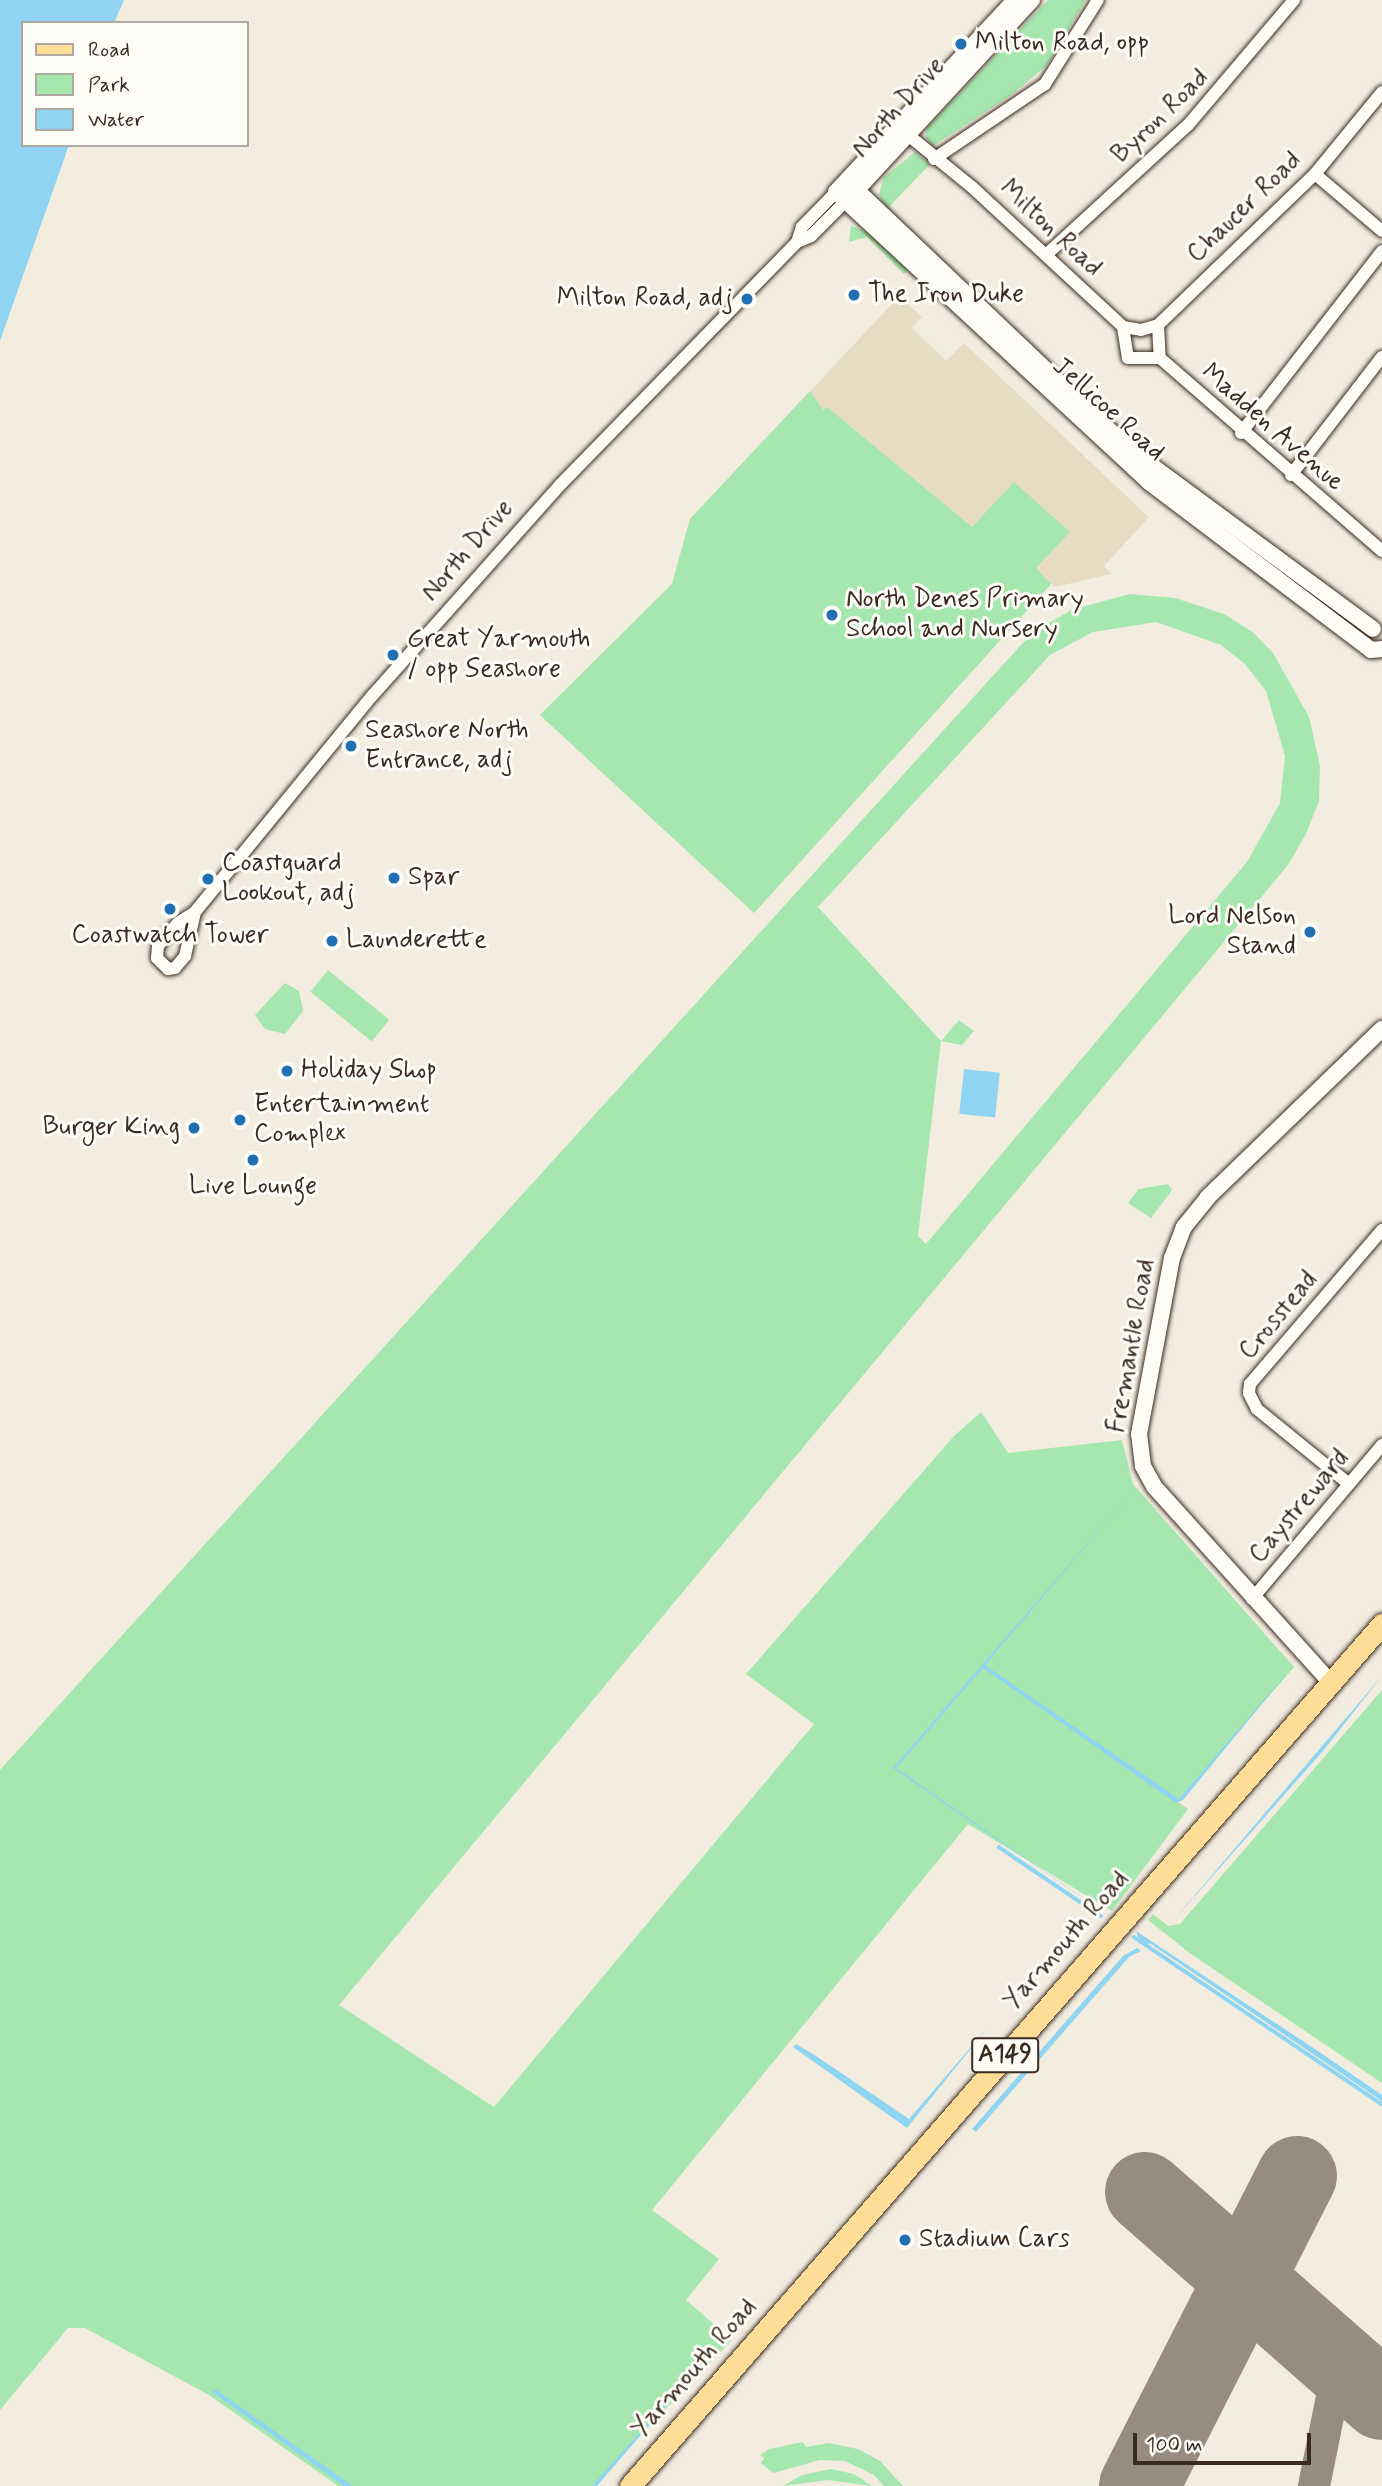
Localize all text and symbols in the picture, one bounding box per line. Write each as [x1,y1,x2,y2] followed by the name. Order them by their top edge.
[21,21,248,147] legend
[975,28,1149,60] place label: Milton Road, opp
[88,36,130,64] text: Road
[953,36,969,52] marker: Milton Road, opp
[846,51,952,165] street label: North Drive
[1106,63,1216,171] street label: Byron Road
[88,71,130,99] text: Park
[88,106,144,134] text: Water
[1181,146,1309,270] street label: Chaucer Road
[992,174,1108,284] street label: Milton Road
[868,279,1025,311] place label: The Iron Duke
[556,283,733,315] place label: Milton Road, adj
[846,287,862,303] marker: The Iron Duke
[739,291,755,307] marker: Milton Road, adj
[1045,351,1171,469] street label: Jellicoe Road
[1195,358,1349,498] street label: Madden Avenue
[415,494,521,608] street label: North Drive
[846,584,1084,646] place label: North Denes Primary School and Nursery
[824,607,840,623] marker: North Denes Primary School and Nursery
[407,624,593,686] place label: Great Yarmouth / opp Seashore
[385,647,401,663] marker: Great Yarmouth / opp Seashore
[365,715,528,776] place label: Seashore North Entrance, adj
[343,738,359,754] marker: Seashore North Entrance, adj
[222,848,355,910] place label: Coastguard Lookout, adj
[408,862,459,894] place label: Spar
[386,870,402,886] marker: Spar
[200,871,216,887] marker: Coastguard Lookout, adj
[162,901,178,917] marker: Coastwatch Tower
[1168,901,1296,962] place label: Lord Nelson Stand
[71,920,269,952] place label: Coastwatch Tower
[1302,924,1318,940] marker: Lord Nelson Stand
[346,925,487,957] place label: Launderette
[324,933,340,949] marker: Launderette
[301,1055,437,1087] place label: Holiday Shop
[279,1063,295,1079] marker: Holiday Shop
[254,1089,429,1150] place label: Entertainment Complex
[46,1112,180,1144] place label: Burger King
[232,1112,248,1128] marker: Entertainment Complex
[186,1120,202,1136] marker: Burger King
[245,1152,261,1168] marker: Live Lounge
[188,1171,318,1203] place label: Live Lounge
[1101,1257,1163,1435] street label: Fremantle Road
[1233,1265,1325,1367] street label: Crosstead
[1243,1444,1357,1570] street label: Caystreward
[998,1865,1136,2017] street label: Yarmouth Road
[970,2034,1040,2076] road number: A149
[919,2224,1070,2256] place label: Stadium Cars
[897,2232,913,2248] marker: Stadium Cars
[626,2293,764,2445] street label: Yarmouth Road
[1137,2420,1316,2464] scale bar
[1146,2431,1202,2459] text: 100 m

